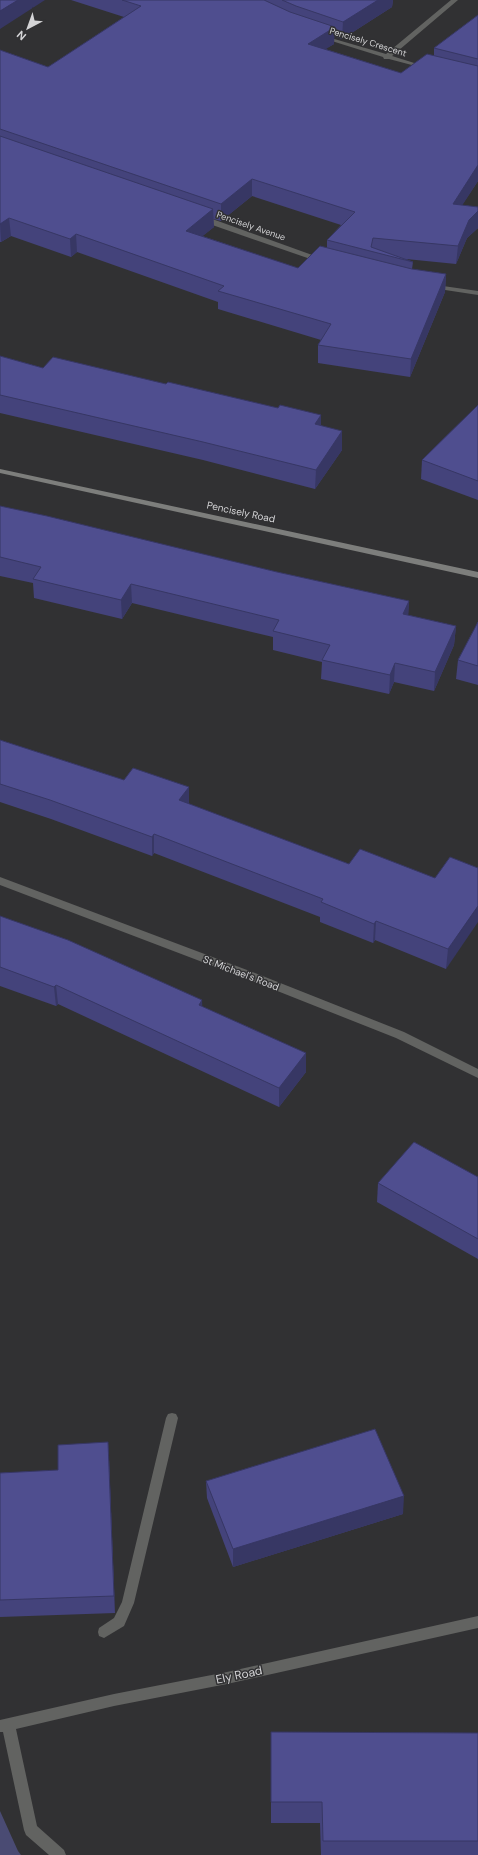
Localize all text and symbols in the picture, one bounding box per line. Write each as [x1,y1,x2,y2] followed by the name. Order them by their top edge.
[8,8,48,48] north arrow
[328,25,408,60] street label: Pencisely Crescent
[14,28,29,43] text: N
[215,209,287,243] street label: Pencisely Avenue
[206,498,276,526] street label: Pencisely Road
[201,952,281,994] street label: St Michael's Road
[214,1662,264,1688] street label: Ely Road

